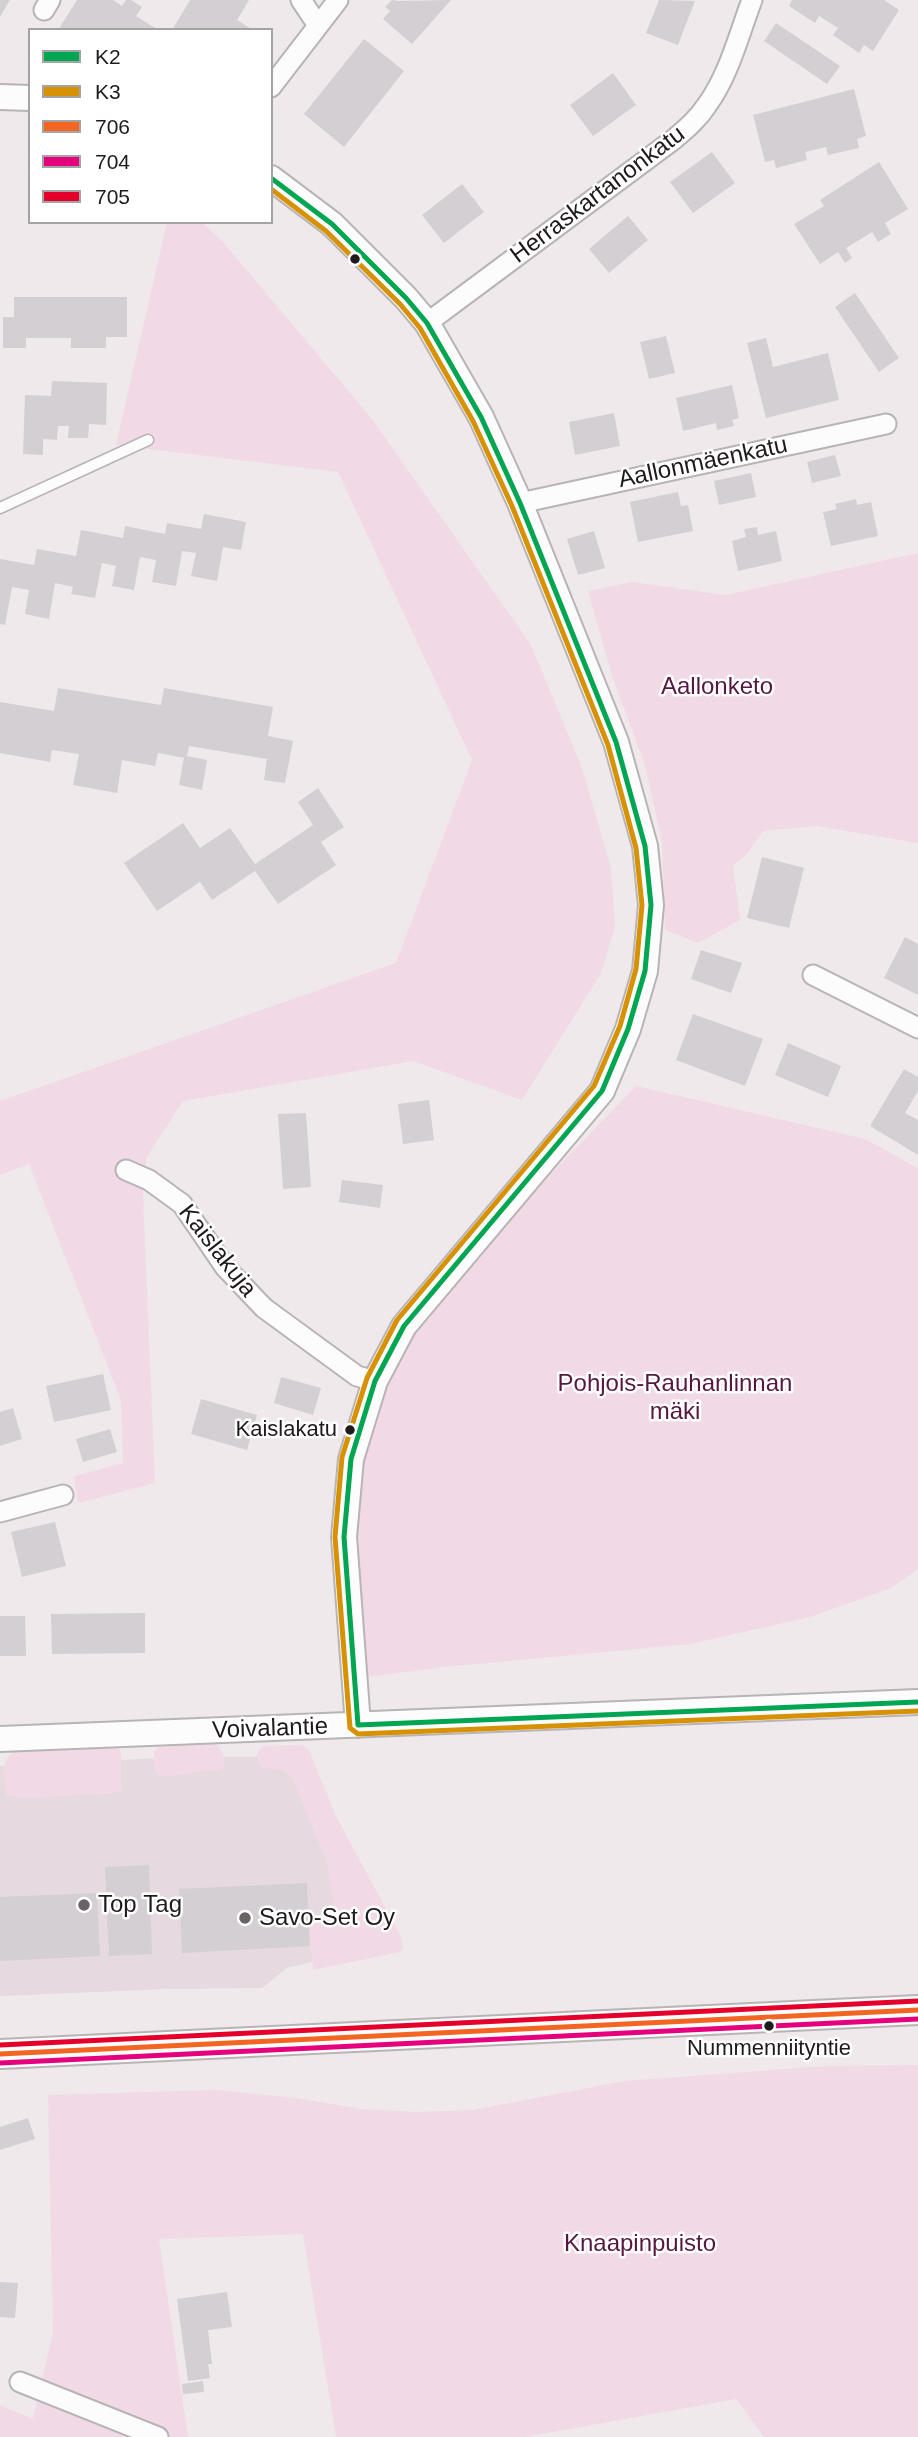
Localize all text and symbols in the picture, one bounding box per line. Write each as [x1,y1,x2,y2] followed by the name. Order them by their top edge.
[28,28,273,224] legend
[95,45,121,68] text: K2
[95,80,121,103] text: K3
[95,115,130,138] text: 706
[505,120,691,270] street label: Herraskartanonkatu
[95,150,130,173] text: 704
[95,185,130,208] text: 705
[348,252,362,266] unlabelled marker
[616,431,790,495] street label: Aallonmäenkatu
[661,673,773,701] park label: Aallonketo
[172,1199,262,1303] street label: Kaislakuja
[558,1370,792,1426] park label: Pohjois-Rauhanlinnan mäki
[235,1417,337,1443] place label: Kaislakatu
[343,1423,357,1437] marker: Kaislakatu
[211,1713,329,1745] street label: Voivalantie
[98,1891,182,1919] place label: Top Tag
[76,1897,92,1913] marker: Top Tag
[259,1904,395,1932] place label: Savo-Set Oy
[237,1910,253,1926] marker: Savo-Set Oy
[762,2019,776,2033] marker: Nummenniityntie
[687,2036,851,2062] place label: Nummenniityntie
[564,2230,716,2258] park label: Knaapinpuisto

